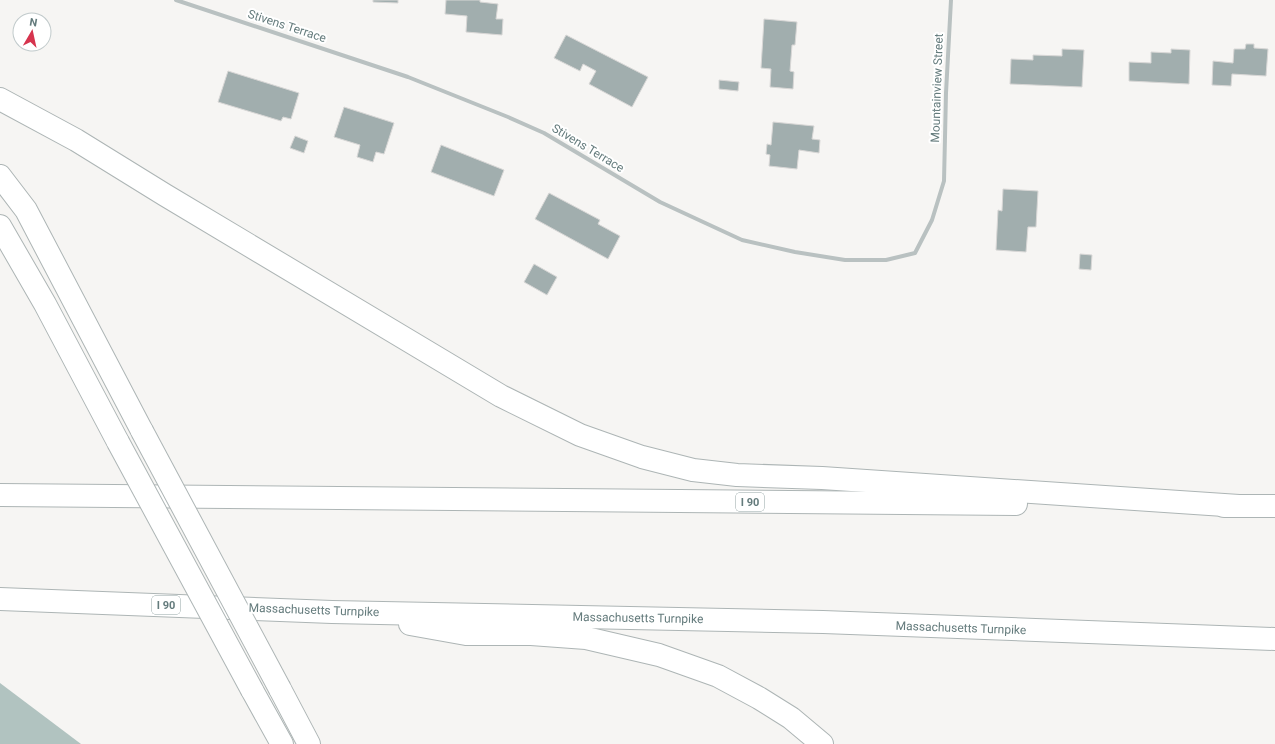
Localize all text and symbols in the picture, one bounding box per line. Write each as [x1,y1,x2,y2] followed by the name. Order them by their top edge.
[246,7,328,45] street label: Stivens Terrace
[12,12,52,52] north arrow
[29,16,39,30] text: N
[928,33,946,143] street label: Mountainview Street
[549,121,627,175] street label: Stivens Terrace
[736,493,764,511] road number: I 90
[152,596,180,614] road number: I 90
[248,601,380,619] street label: Massachusetts Turnpike
[573,610,703,626] street label: Massachusetts Turnpike
[895,619,1027,637] street label: Massachusetts Turnpike

